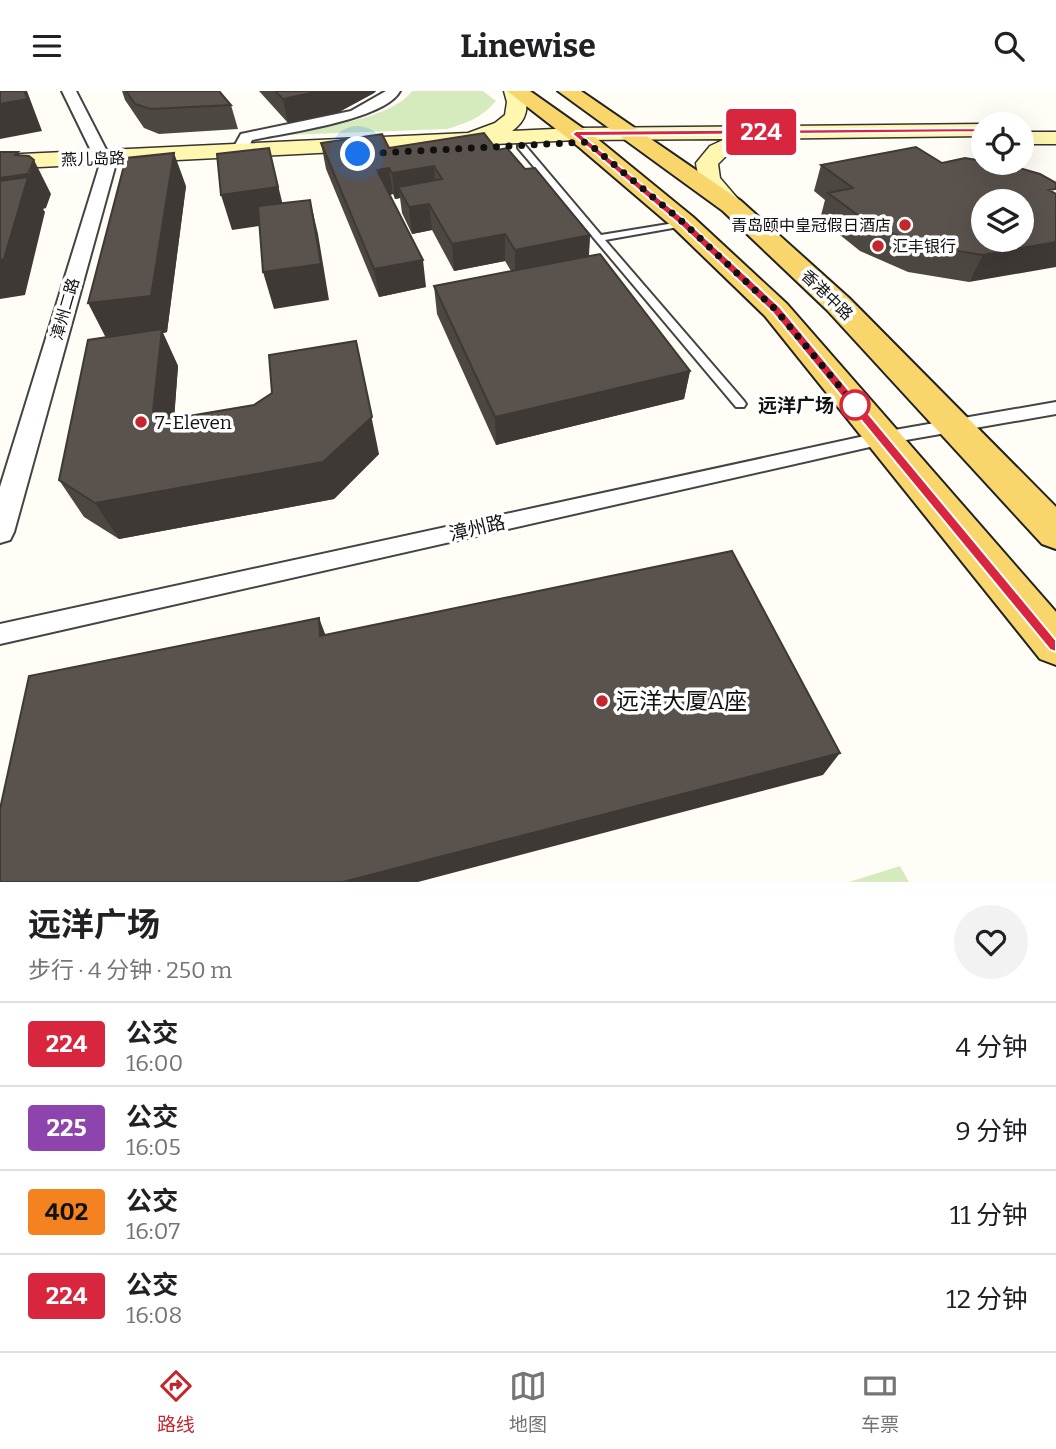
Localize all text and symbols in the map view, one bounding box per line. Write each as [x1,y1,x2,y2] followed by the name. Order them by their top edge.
[28,27,66,65] icon: menu
[460,27,596,65] text: Linewise
[990,27,1028,65] icon: search
[721,109,801,155] line badge: 224
[971,112,1034,252] map controls
[971,112,1034,175] button: locate
[740,118,782,146] text: 224
[340,136,375,171] your location
[61,148,125,170] street label: 燕儿岛路
[971,189,1034,252] button: layers
[731,216,891,235] place label: 青岛颐中皇冠假日酒店
[897,217,913,233] marker: 青岛颐中皇冠假日酒店
[892,237,956,256] place label: 汇丰银行
[870,238,886,254] marker: 汇丰银行
[797,266,857,324] street label: 香港中路
[47,276,83,342] street label: 漳州二路
[840,390,870,420] marker: 远洋广场
[758,394,834,417] place label: 远洋广场
[155,411,232,434] place label: 7-Eleven
[133,414,149,430] marker: 7-Eleven
[447,510,507,546] street label: 漳州路
[616,687,747,715] place label: 远洋大厦A座
[594,693,610,709] marker: 远洋大厦A座
[28,905,160,945] text: 远洋广场
[954,905,1028,979] button: heart
[28,956,232,984] text: 步行 · 4 分钟 · 250 m
[126,1018,178,1049] text: 公交
[46,1030,87,1058] text: 224
[956,1032,1028,1063] text: 4 分钟
[126,1049,183,1077] text: 16:00
[126,1102,178,1133] text: 公交
[46,1114,87,1142] text: 225
[956,1116,1028,1147] text: 9 分钟
[126,1133,181,1161] text: 16:05
[126,1186,178,1217] text: 公交
[45,1198,88,1226] text: 402
[950,1200,1028,1231] text: 11 分钟
[126,1217,180,1245] text: 16:07
[126,1270,178,1301] text: 公交
[46,1282,87,1310] text: 224
[946,1284,1028,1315] text: 12 分钟
[126,1301,182,1329] text: 16:08
[157,1367,195,1436] tab: 路线
[509,1367,547,1436] tab: 地图
[861,1367,899,1436] tab: 车票

